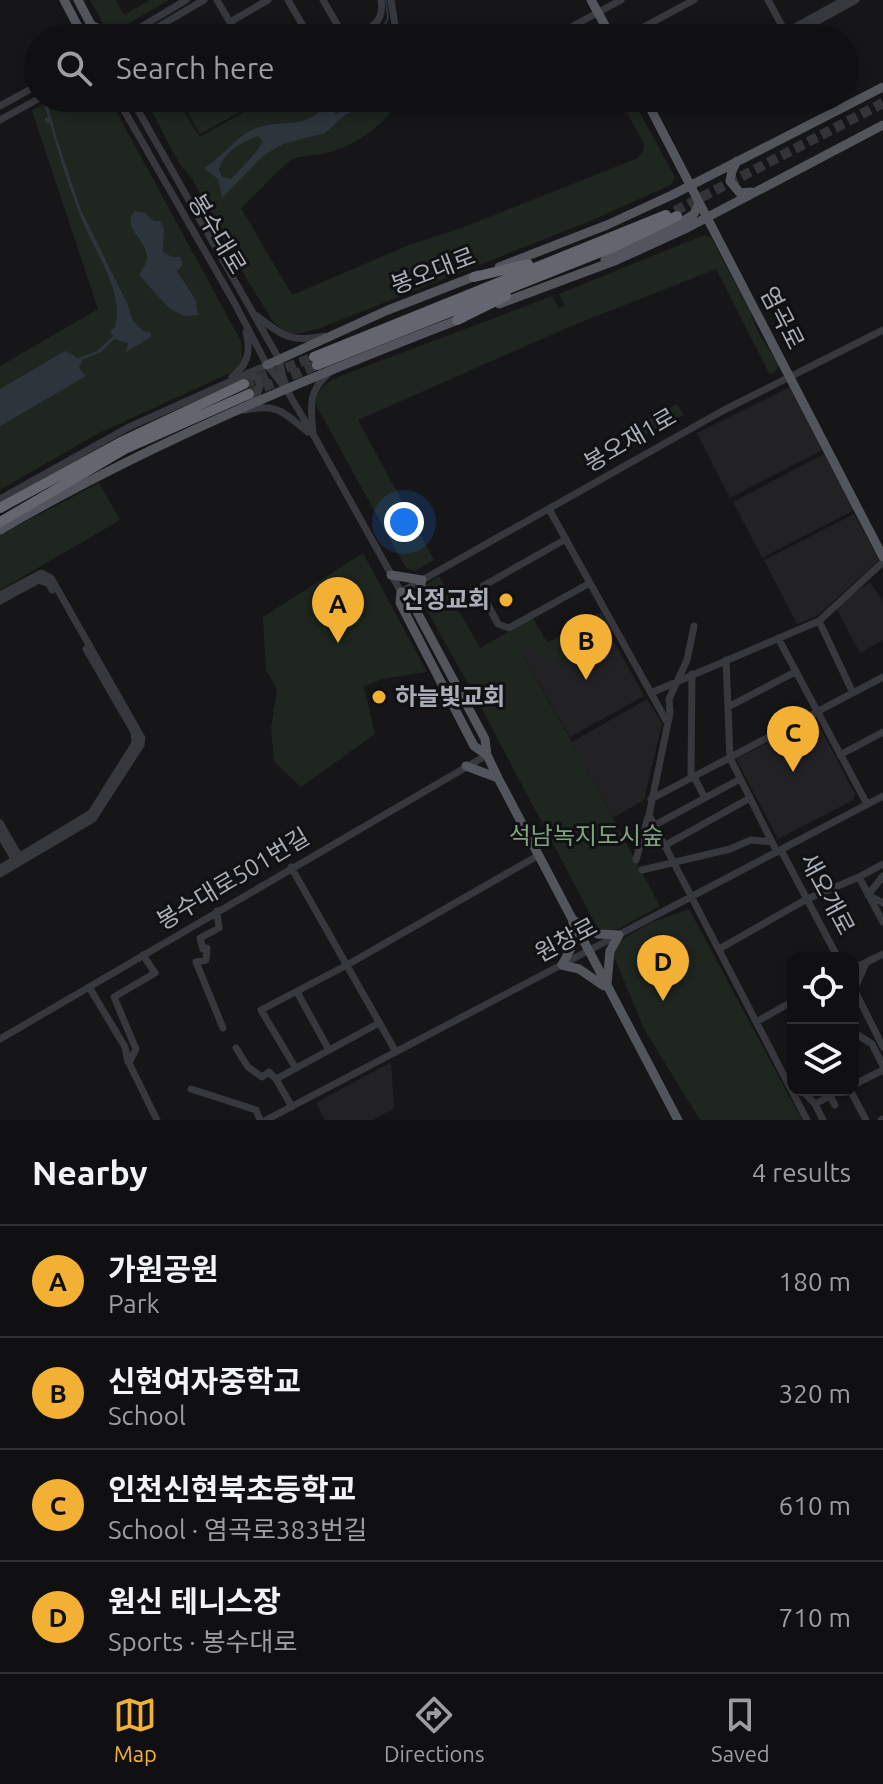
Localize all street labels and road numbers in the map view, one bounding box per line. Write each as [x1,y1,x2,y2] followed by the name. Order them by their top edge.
[183,189,252,279] street label: 봉수대로
[387,242,479,299] street label: 봉오대로
[755,282,810,353] street label: 염곡로
[579,402,681,477] street label: 봉오재1로
[152,822,314,935] street label: 봉수대로501번길
[795,848,860,939] street label: 새오개로
[530,912,601,967] street label: 원창로

